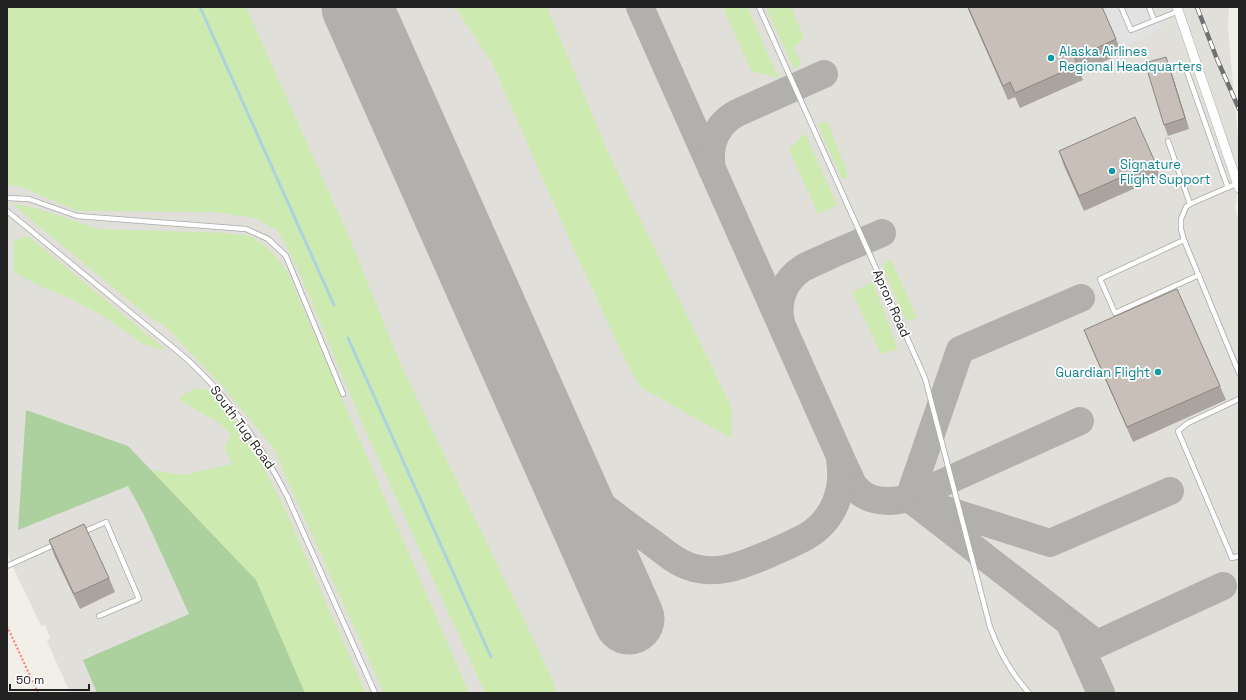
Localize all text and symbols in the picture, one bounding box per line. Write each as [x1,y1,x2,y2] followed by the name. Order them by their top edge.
[1059,43,1202,75] place label: Alaska Airlines Regional Headquarters
[1046,53,1056,63] marker: Alaska Airlines Regional Headquarters
[1120,156,1210,188] place label: Signature Flight Support
[1107,166,1117,176] marker: Signature Flight Support
[869,267,914,340] street label: Apron Road
[1055,364,1150,381] place label: Guardian Flight
[1153,367,1163,377] marker: Guardian Flight
[207,382,279,472] street label: South Tug Road
[10,666,89,692] scale bar
[16,672,44,688] text: 50 m

